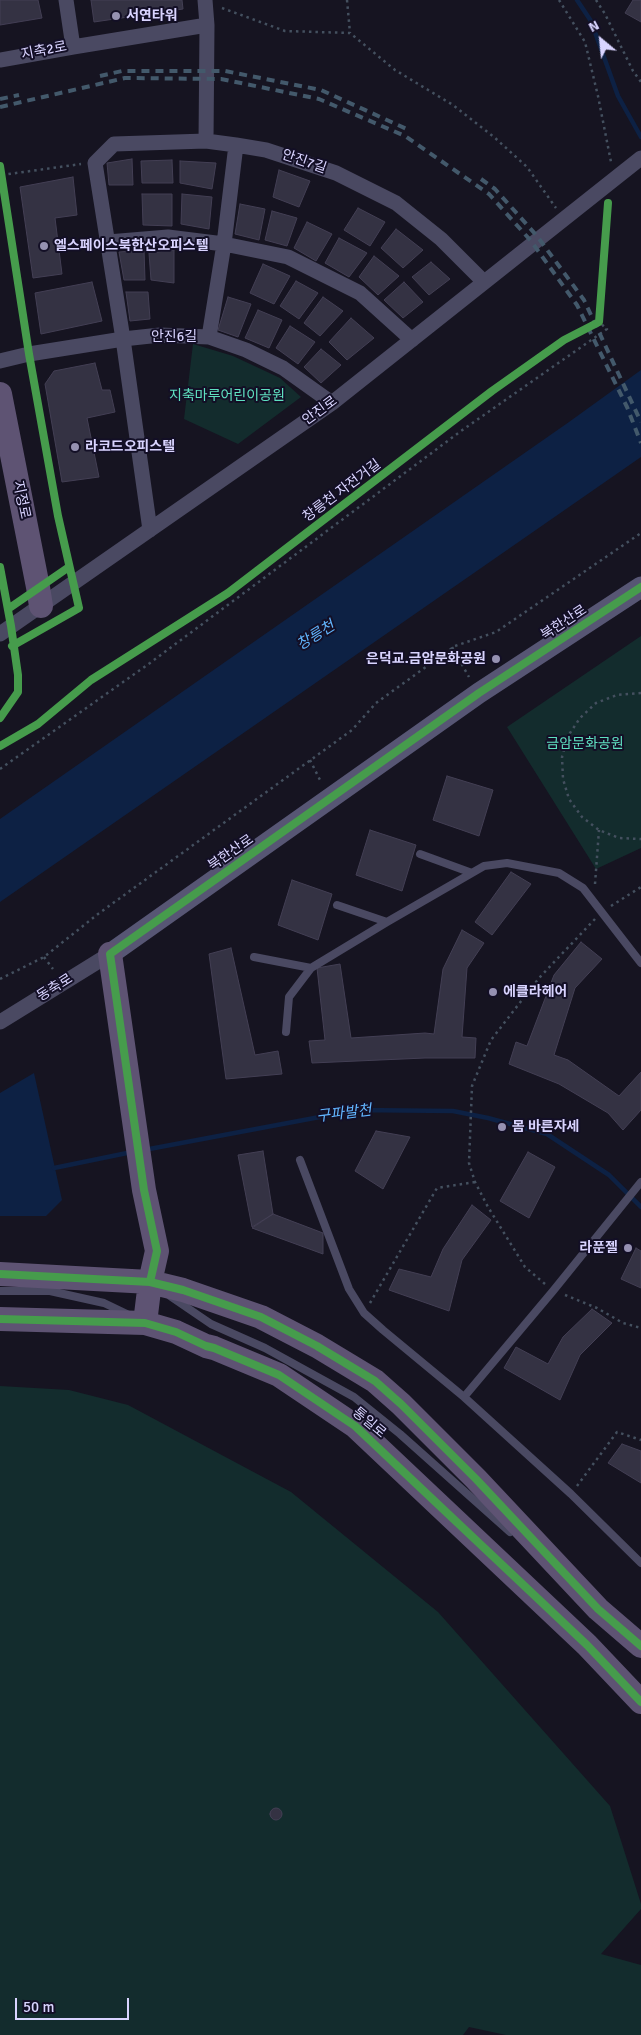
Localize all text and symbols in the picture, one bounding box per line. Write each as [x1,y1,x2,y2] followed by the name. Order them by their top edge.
[126,8,178,24] place label: 서연타워
[110,10,122,22] marker: 서연타워
[576,15,626,65] north arrow
[585,17,602,36] text: N
[20,38,68,64] street label: 지축2로
[279,147,329,177] street label: 안진7길
[54,238,209,254] place label: 엘스페이스북한산오피스텔
[38,240,50,252] marker: 엘스페이스북한산오피스텔
[151,329,197,345] street label: 안진6길
[169,388,285,404] park label: 지축마루어린이공원
[299,393,341,429] street label: 안진로
[85,439,175,455] place label: 라코드오피스텔
[69,441,81,453] marker: 라코드오피스텔
[300,456,384,526] street label: 창릉천 자전거길
[9,479,33,521] street label: 지정로
[538,602,590,644] street label: 북한산로
[294,617,338,655] water label: 창릉천
[366,651,486,667] place label: 은덕교.금암문화공원
[490,653,502,665] marker: 은덕교.금암문화공원
[546,736,624,752] park label: 금암문화공원
[205,831,257,875] street label: 북한산로
[34,971,76,1005] street label: 동축로
[503,984,567,1000] place label: 에클라헤어
[487,986,499,998] marker: 에클라헤어
[316,1102,372,1126] water label: 구파발천
[512,1119,579,1135] place label: 몸 바른자세
[496,1121,508,1133] marker: 몸 바른자세
[579,1240,618,1256] place label: 라푼젤
[622,1242,634,1254] marker: 라푼젤
[349,1404,389,1442] street label: 통일로
[18,1988,131,2020] scale bar
[23,1998,54,2016] text: 50 m

